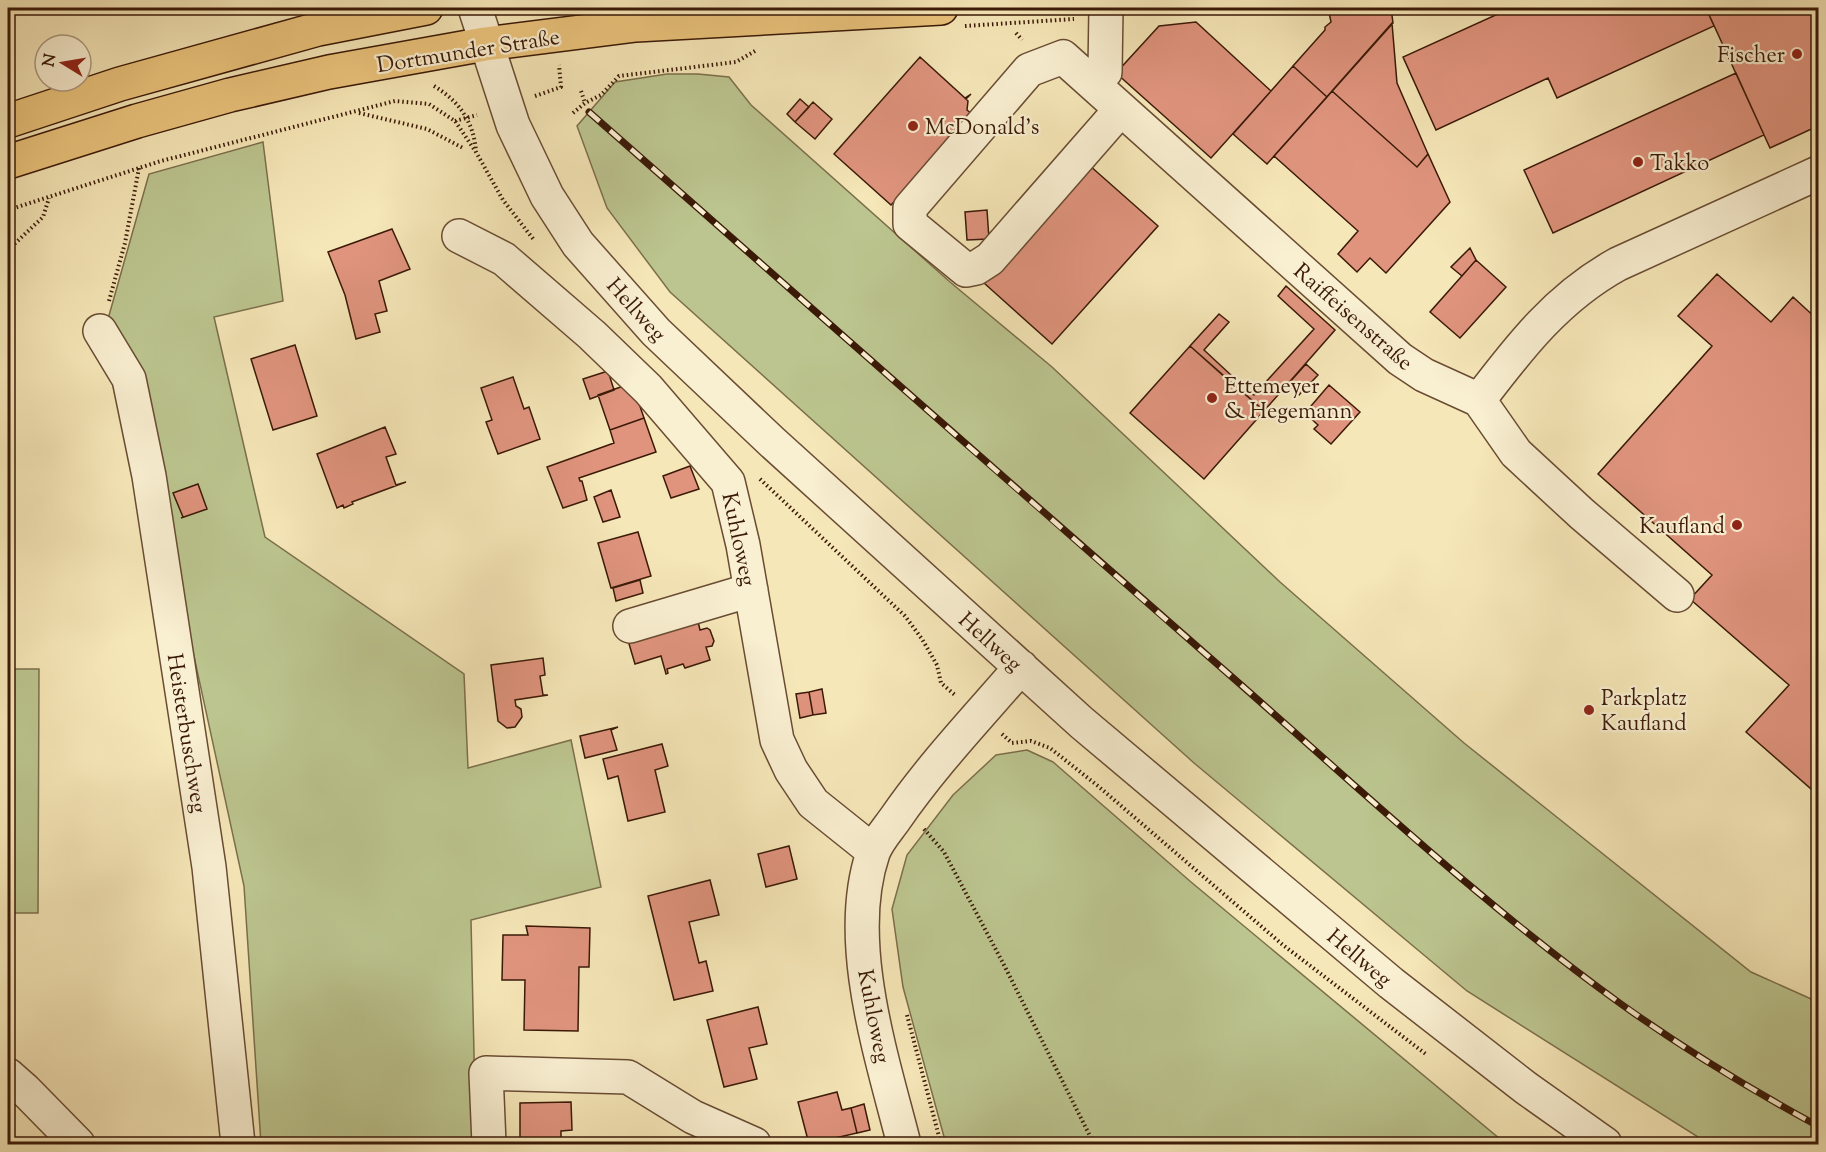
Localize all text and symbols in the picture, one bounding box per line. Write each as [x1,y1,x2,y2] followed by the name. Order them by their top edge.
[375,23,562,83] street label: Dortmunder Straße
[33,33,93,93] north arrow
[1717,41,1785,73] place label: Fischer
[1790,47,1804,61] marker: Fischer
[38,52,63,69] text: N
[925,113,1039,145] place label: McDonald's
[906,119,920,133] marker: McDonald's
[1650,149,1709,181] place label: Takko
[1631,155,1645,169] marker: Takko
[1285,257,1419,380] street label: Raiffeisenstraße
[597,272,672,350] street label: Hellweg
[1224,372,1352,429] place label: Ettemeyer & Hegemann
[1205,391,1219,405] marker: Ettemeyer & Hegemann
[712,490,763,590] street label: Kuhloweg
[1639,512,1725,544] place label: Kaufland
[1730,518,1744,532] marker: Kaufland
[950,606,1028,681] street label: Hellweg
[157,651,213,816] street label: Heisterbuschweg
[1601,684,1687,741] place label: Parkplatz Kaufland
[1582,703,1596,717] marker: Parkplatz Kaufland
[1319,922,1398,996] street label: Hellweg
[847,967,897,1066] street label: Kuhloweg

